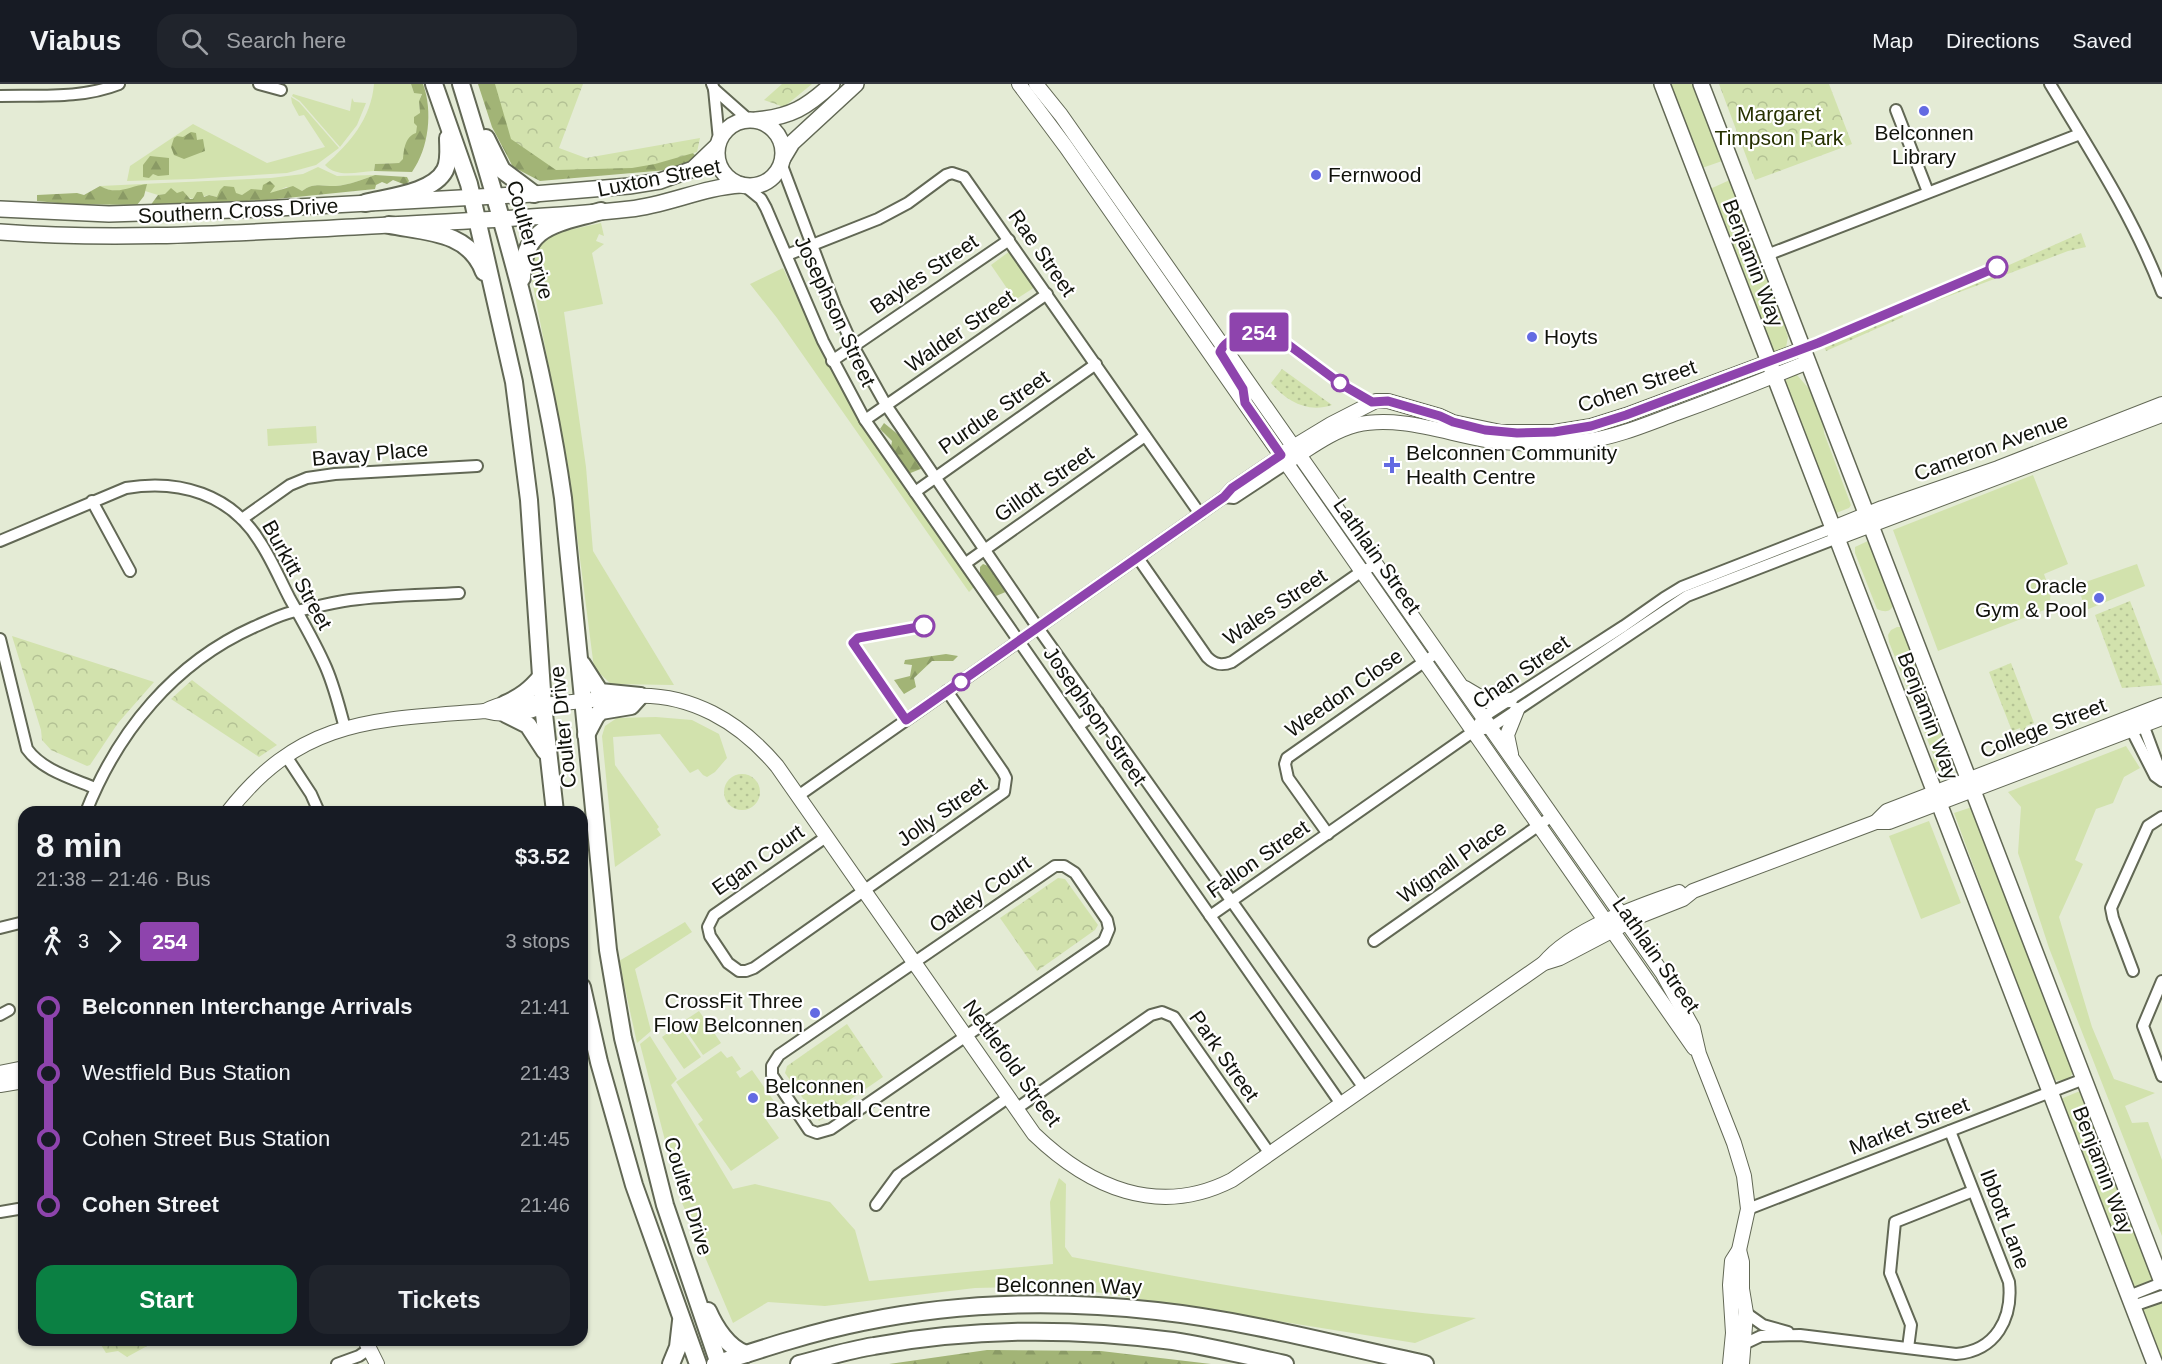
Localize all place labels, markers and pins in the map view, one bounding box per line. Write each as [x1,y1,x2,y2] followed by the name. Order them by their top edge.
[1917,104,1931,118] marker: Belconnen Library
[1874,121,1974,168] place label: Belconnen Library
[1328,163,1421,186] place label: Fernwood
[1309,168,1323,182] marker: Fernwood
[1986,256,2008,278] unlabelled marker
[1544,325,1598,348] place label: Hoyts
[1525,330,1539,344] marker: Hoyts
[1331,374,1349,392] unlabelled marker
[1406,441,1618,488] place label: Belconnen Community Health Centre
[1383,456,1401,474] marker: Belconnen Community Health Centre
[1975,574,2087,621] place label: Oracle Gym & Pool
[2092,591,2106,605] marker: Oracle Gym & Pool
[913,615,935,637] unlabelled marker
[952,673,970,691] unlabelled marker
[654,989,803,1036] place label: CrossFit Three Flow Belconnen
[808,1006,822,1020] marker: CrossFit Three Flow Belconnen
[765,1074,931,1121] place label: Belconnen Basketball Centre
[746,1091,760,1105] marker: Belconnen Basketball Centre

